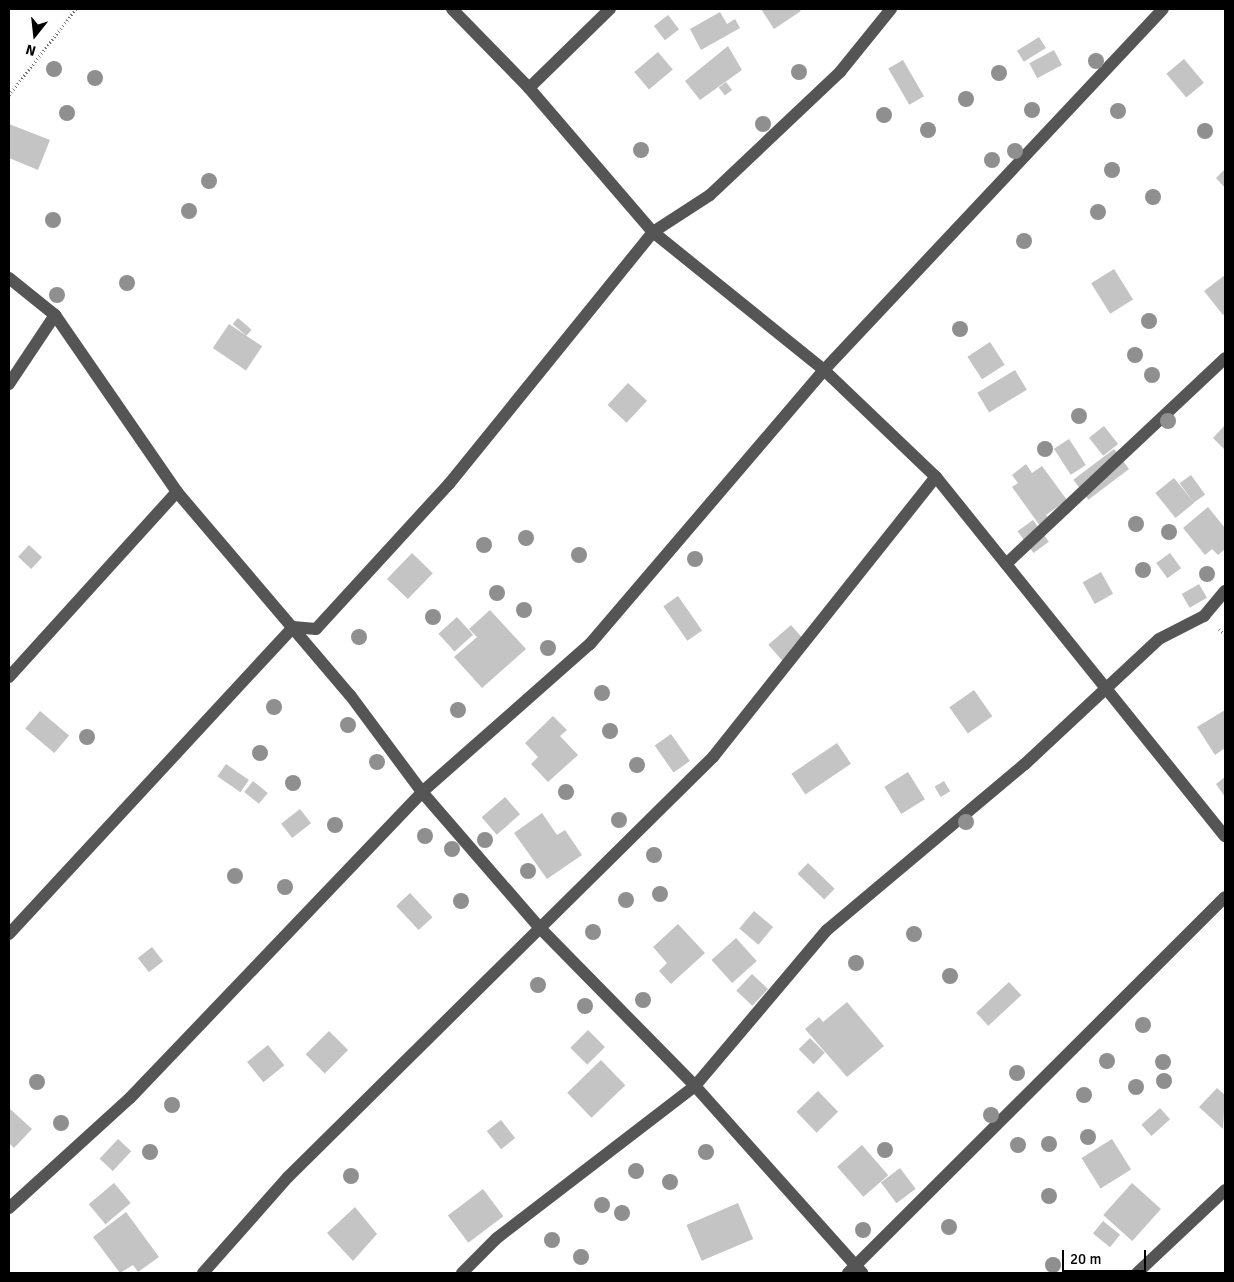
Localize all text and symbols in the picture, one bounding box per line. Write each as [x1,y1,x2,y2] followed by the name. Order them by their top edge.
[10,10,60,60] north arrow
[24,40,38,59] text: N
[1064,1240,1148,1272] scale bar
[1070,1250,1101,1268] text: 20 m

